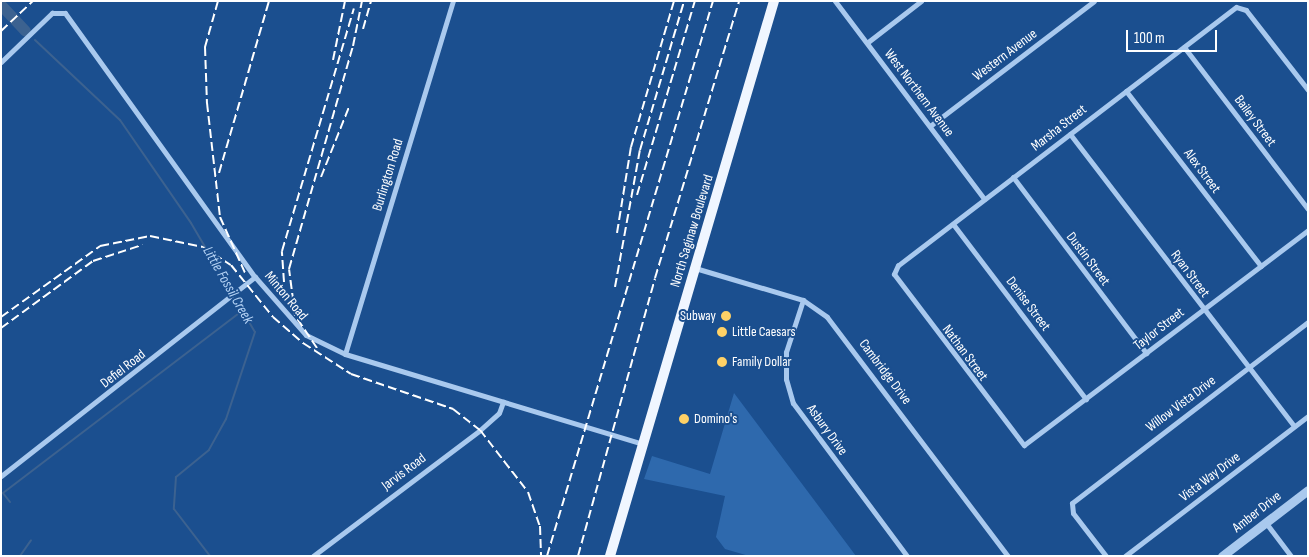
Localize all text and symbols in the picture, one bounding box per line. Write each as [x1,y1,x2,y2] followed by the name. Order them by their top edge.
[1129,20,1220,52] scale bar
[970,25,1040,85] street label: Western Avenue
[1134,29,1165,48] text: 100 m
[881,46,957,140] street label: West Northern Avenue
[1230,92,1280,150] street label: Bailey Street
[1028,101,1090,155] street label: Marsha Street
[369,137,407,213] street label: Burlington Road
[1180,145,1224,197] street label: Alex Street
[667,173,717,289] street label: North Saginaw Boulevard
[1063,229,1113,289] street label: Dustin Street
[199,243,257,327] water label: Little Fossil Creek
[1167,247,1213,301] street label: Ryan Street
[261,268,311,324] street label: Minton Road
[1002,274,1054,334] street label: Denise Street
[1130,304,1188,354] street label: Taylor Street
[680,308,716,324] place label: Subway
[720,310,732,322] marker: Subway
[938,322,992,384] street label: Nathan Street
[732,324,796,340] place label: Little Caesars
[716,326,728,338] marker: Little Caesars
[855,336,915,408] street label: Cambridge Drive
[97,346,149,392] street label: Defiel Road
[732,354,792,370] place label: Family Dollar
[716,356,728,368] marker: Family Dollar
[1143,372,1219,436] street label: Willow Vista Drive
[803,401,851,459] street label: Asbury Drive
[694,411,737,427] place label: Domino's
[678,413,690,425] marker: Domino's
[1176,449,1244,505] street label: Vista Way Drive
[379,450,429,494] street label: Jarvis Road
[1229,488,1285,536] street label: Amber Drive

